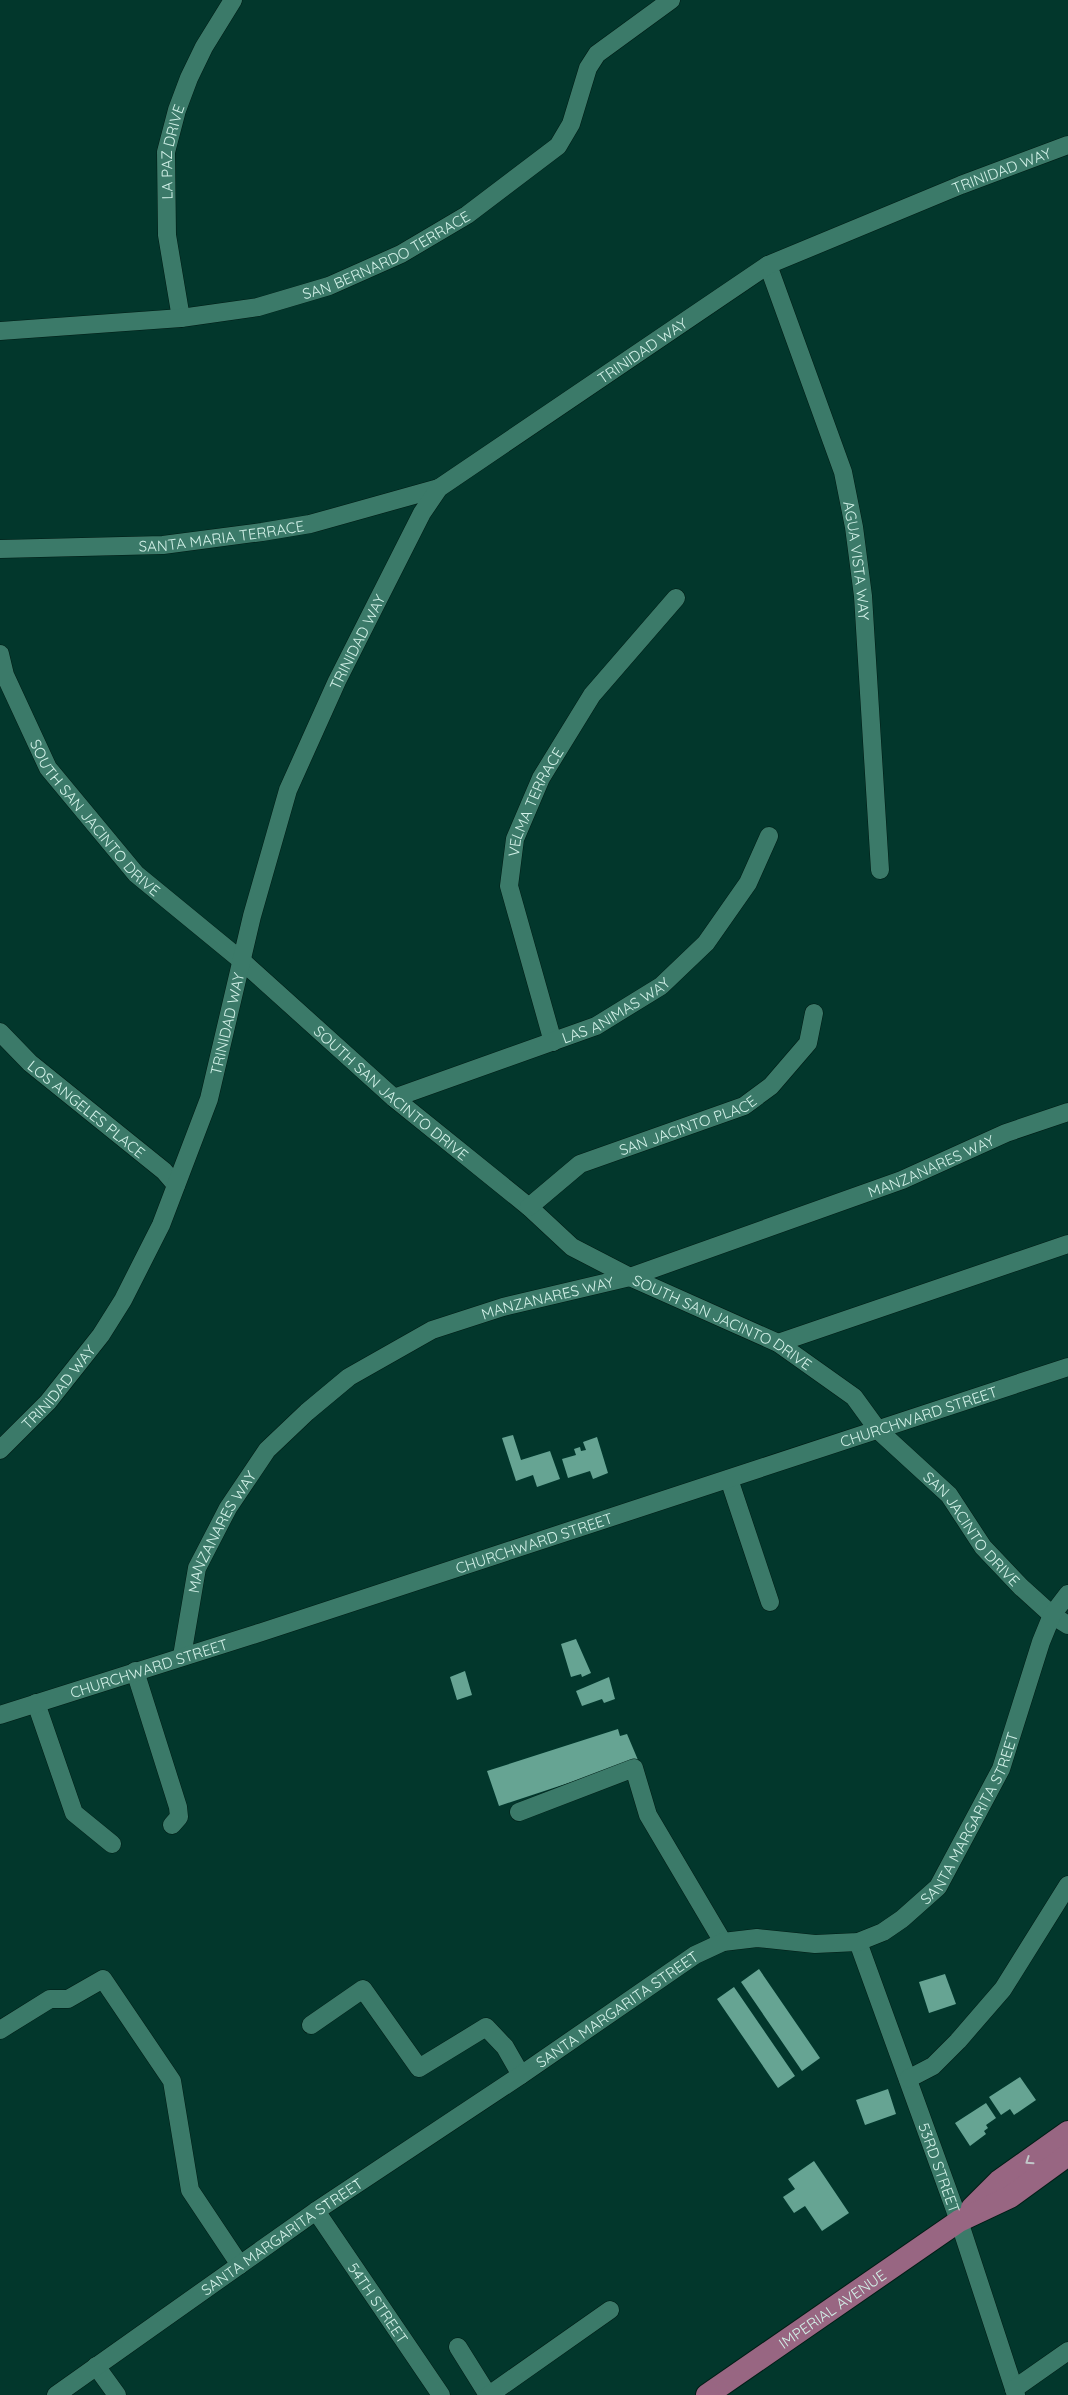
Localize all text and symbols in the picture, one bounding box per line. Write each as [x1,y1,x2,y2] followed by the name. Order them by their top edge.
[156,101,188,200] street label: LA PAZ DRIVE
[949,143,1054,197] street label: TRINIDAD WAY
[300,206,473,303] street label: SAN BERNARDO TERRACE
[594,313,691,388] street label: TRINIDAD WAY
[839,499,874,622] street label: AGUA VISTA WAY
[138,516,305,555] street label: SANTA MARIA TERRACE
[325,590,389,693] street label: TRINIDAD WAY
[26,736,165,900] street label: SOUTH SAN JACINTO DRIVE
[503,744,567,858] street label: VELMA TERRACE
[206,970,248,1077] street label: TRINIDAD WAY
[559,973,674,1047] street label: LAS ANIMAS WAY
[310,1021,473,1164] street label: SOUTH SAN JACINTO DRIVE
[24,1056,149,1162] street label: LOS ANGELES PLACE
[616,1091,760,1159] street label: SAN JACINTO PLACE
[865,1130,998,1201] street label: MANZANARES WAY
[630,1270,816,1374] street label: SOUTH SAN JACINTO DRIVE
[479,1272,616,1323] street label: MANZANARES WAY
[17,1340,99,1433] street label: TRINIDAD WAY
[838,1381,1000,1451] street label: CHURCHWARD STREET
[183,1466,260,1594] street label: MANZANARES WAY
[920,1467,1024,1590] street label: SAN JACINTO DRIVE
[453,1508,615,1577] street label: CHURCHWARD STREET
[67,1634,230,1702] street label: CHURCHWARD STREET
[916,1730,1022,1908] street label: SANTA MARGARITA STREET
[532,1946,702,2072] street label: SANTA MARGARITA STREET
[915,2120,965,2215] street label: 53RD STREET
[1025,2155,1035,2164] one-way arrow
[197,2173,366,2299] street label: SANTA MARGARITA STREET
[344,2259,413,2347] street label: 54TH STREET
[775,2265,889,2352] street label: IMPERIAL AVENUE

